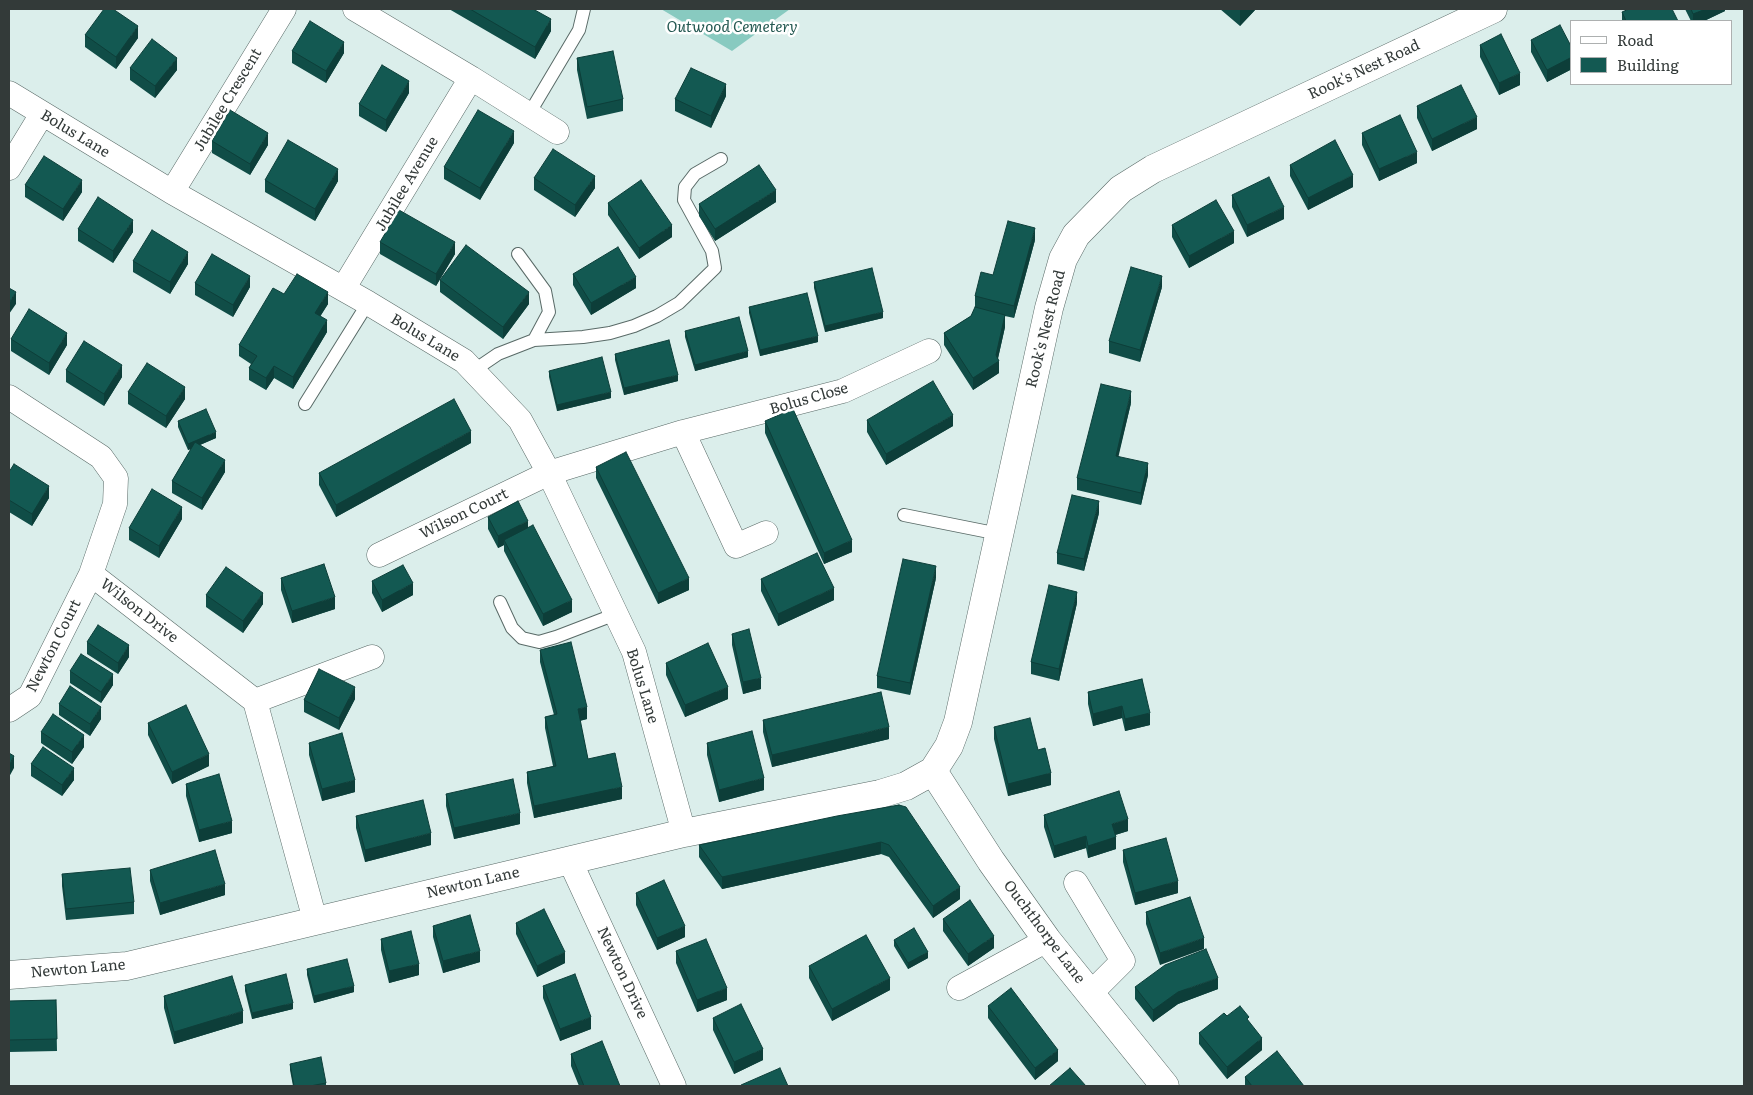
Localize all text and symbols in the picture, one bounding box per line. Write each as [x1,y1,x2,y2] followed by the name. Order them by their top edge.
[667,19,797,37] park label: Outwood Cemetery
[1570,20,1733,85] legend
[1617,28,1653,51] text: Road
[1305,36,1423,104] street label: Rook's Nest Road
[190,45,266,155] street label: Jubilee Crescent
[1617,53,1679,76] text: Building
[37,106,113,162] street label: Bolus Lane
[372,133,442,235] street label: Jubilee Avenue
[1023,268,1069,390] street label: Rook's Nest Road
[387,310,463,366] street label: Bolus Lane
[768,379,850,419] street label: Bolus Close
[417,485,511,543] street label: Wilson Court
[96,575,182,647] street label: Wilson Drive
[23,597,85,695] street label: Newton Court
[622,646,662,726] street label: Bolus Lane
[425,864,521,902] street label: Newton Lane
[999,877,1089,987] street label: Ouchthorpe Lane
[593,924,651,1022] street label: Newton Drive
[30,956,126,982] street label: Newton Lane

